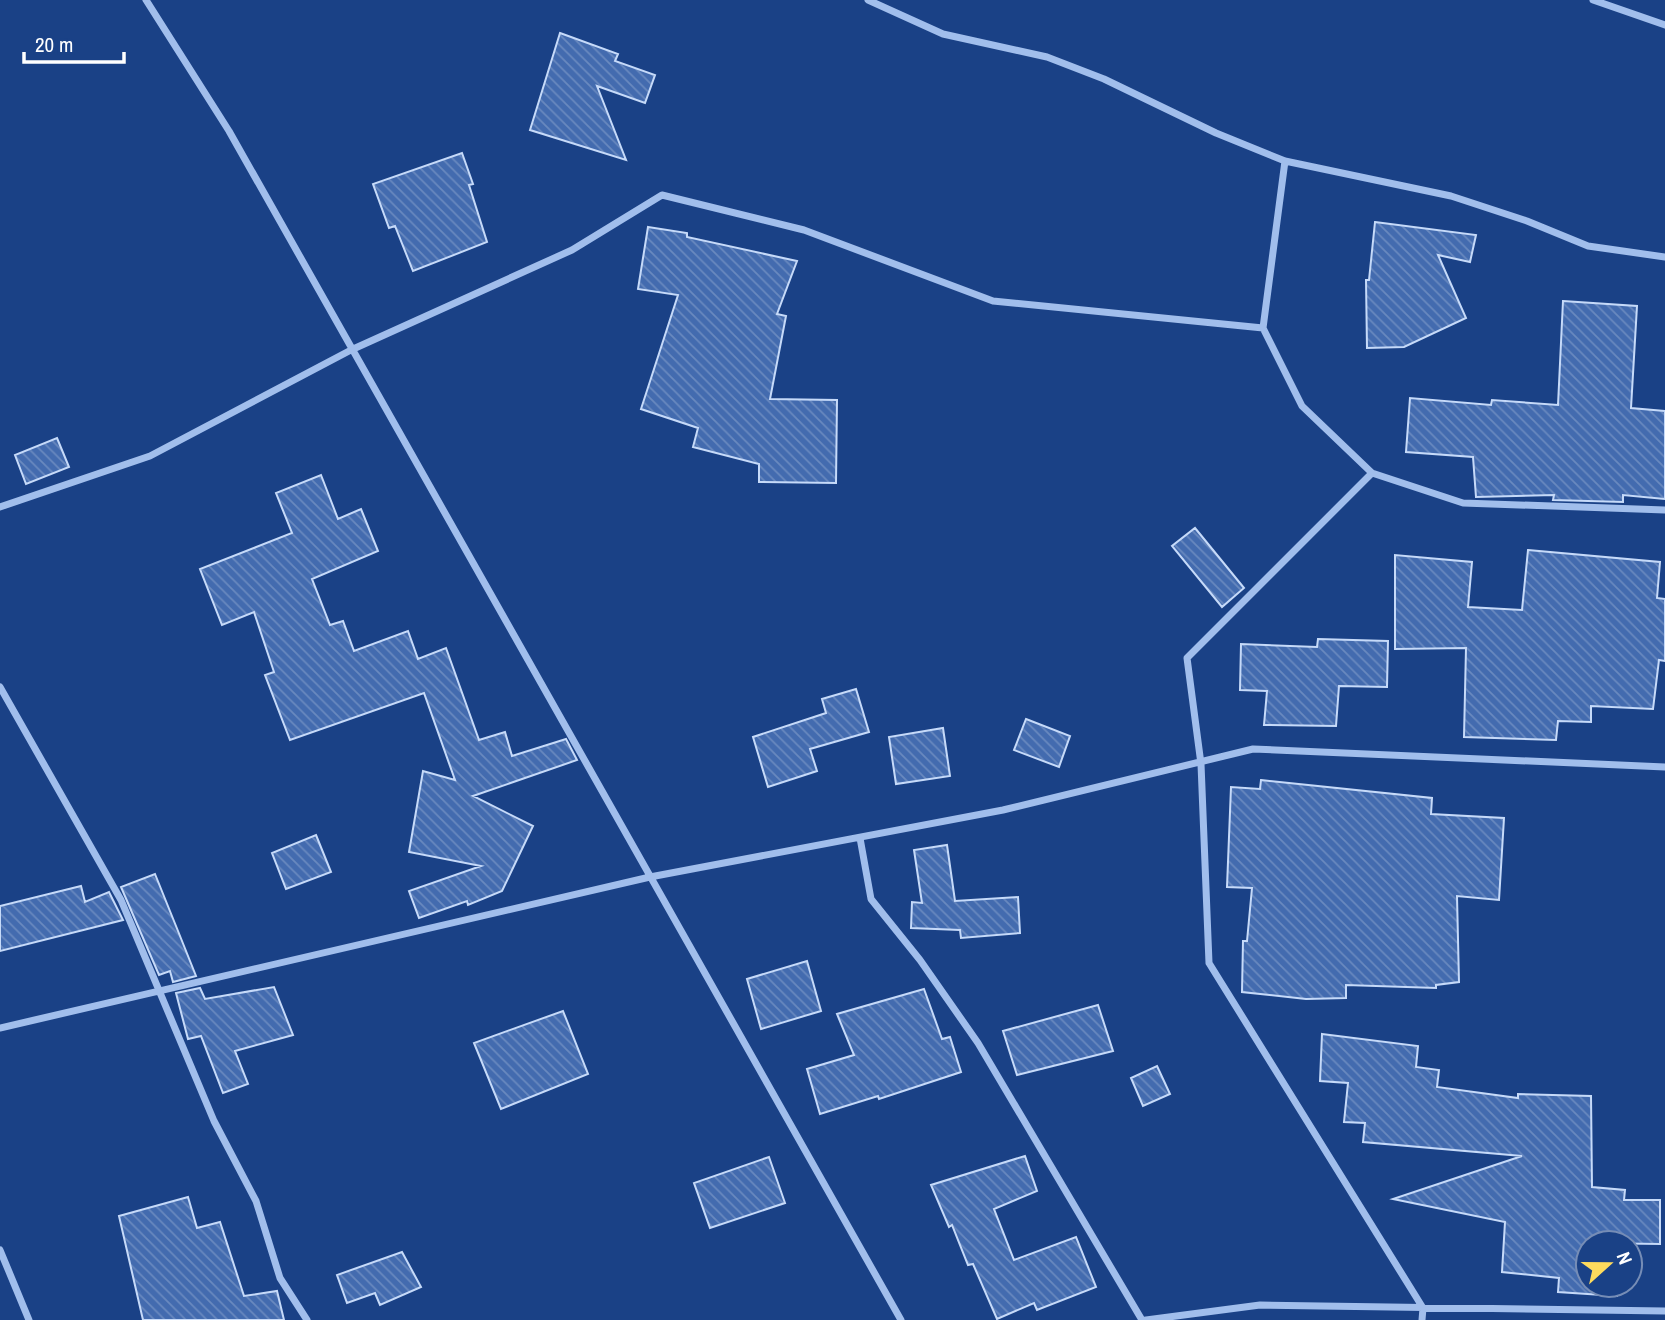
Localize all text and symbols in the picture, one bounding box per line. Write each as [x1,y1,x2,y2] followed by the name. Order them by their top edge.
[24,21,124,65] scale bar
[35,30,73,59] text: 20 m
[1574,1229,1644,1299] north arrow
[1611,1248,1639,1268] text: N

